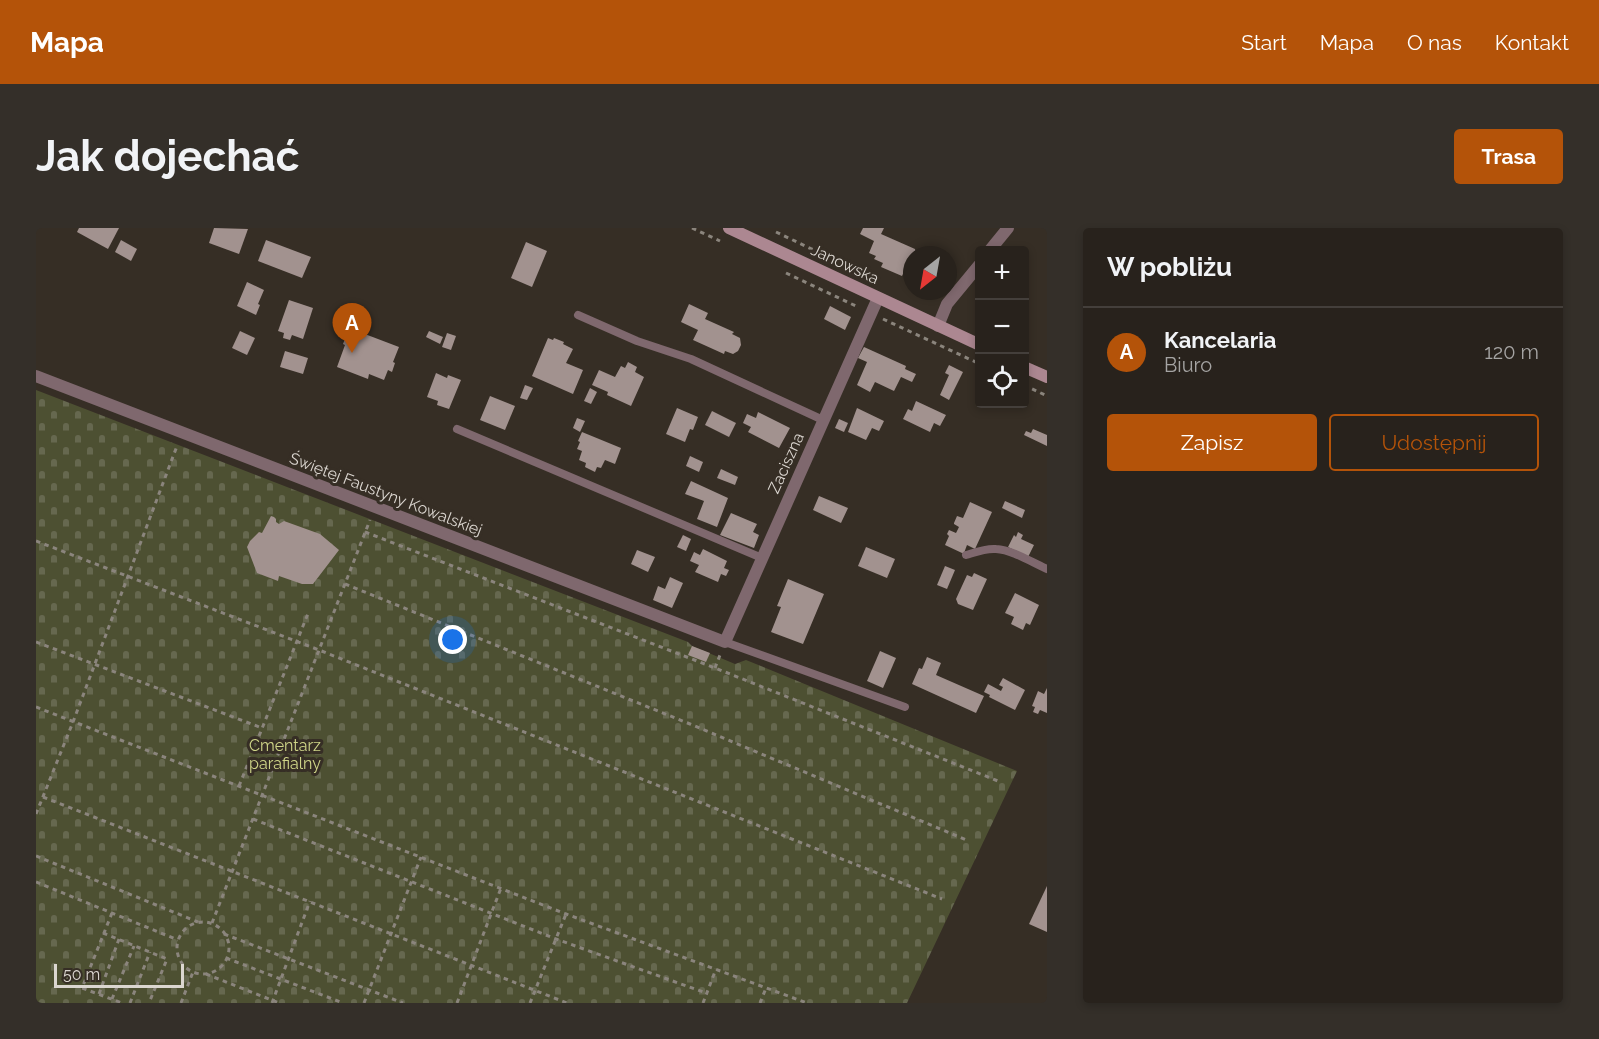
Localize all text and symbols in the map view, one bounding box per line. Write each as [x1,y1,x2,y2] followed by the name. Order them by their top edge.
[30,26,104,59] text: Mapa
[1241,30,1287,55] text: Start
[1320,30,1374,55] text: Mapa
[1407,30,1462,55] text: O nas
[1495,30,1569,55] text: Kontakt
[1454,129,1563,184] button: Trasa
[36,132,299,181] text: Jak dojechać
[808,240,882,288] street label: Janowska
[903,246,957,300] north arrow
[975,246,1029,408] map controls
[975,246,1029,300] button: +
[1107,252,1232,282] text: W pobliżu
[975,300,1029,354] button: −
[332,304,372,353] pin: A
[1164,327,1276,353] text: Kancelaria
[1120,340,1133,364] text: A
[1484,340,1539,364] text: 120 m
[1164,353,1212,377] text: Biuro
[975,354,1029,408] button: locate
[1107,414,1317,471] button: Zapisz
[1329,414,1539,471] button: Udostępnij
[764,430,808,496] street label: Zaciszna
[287,447,485,540] street label: Świętej Faustyny Kowalskiej
[438,625,467,654] your location
[249,736,321,773] park label: Cmentarz parafialny
[54,961,184,988] scale bar
[63,965,100,984] text: 50 m

